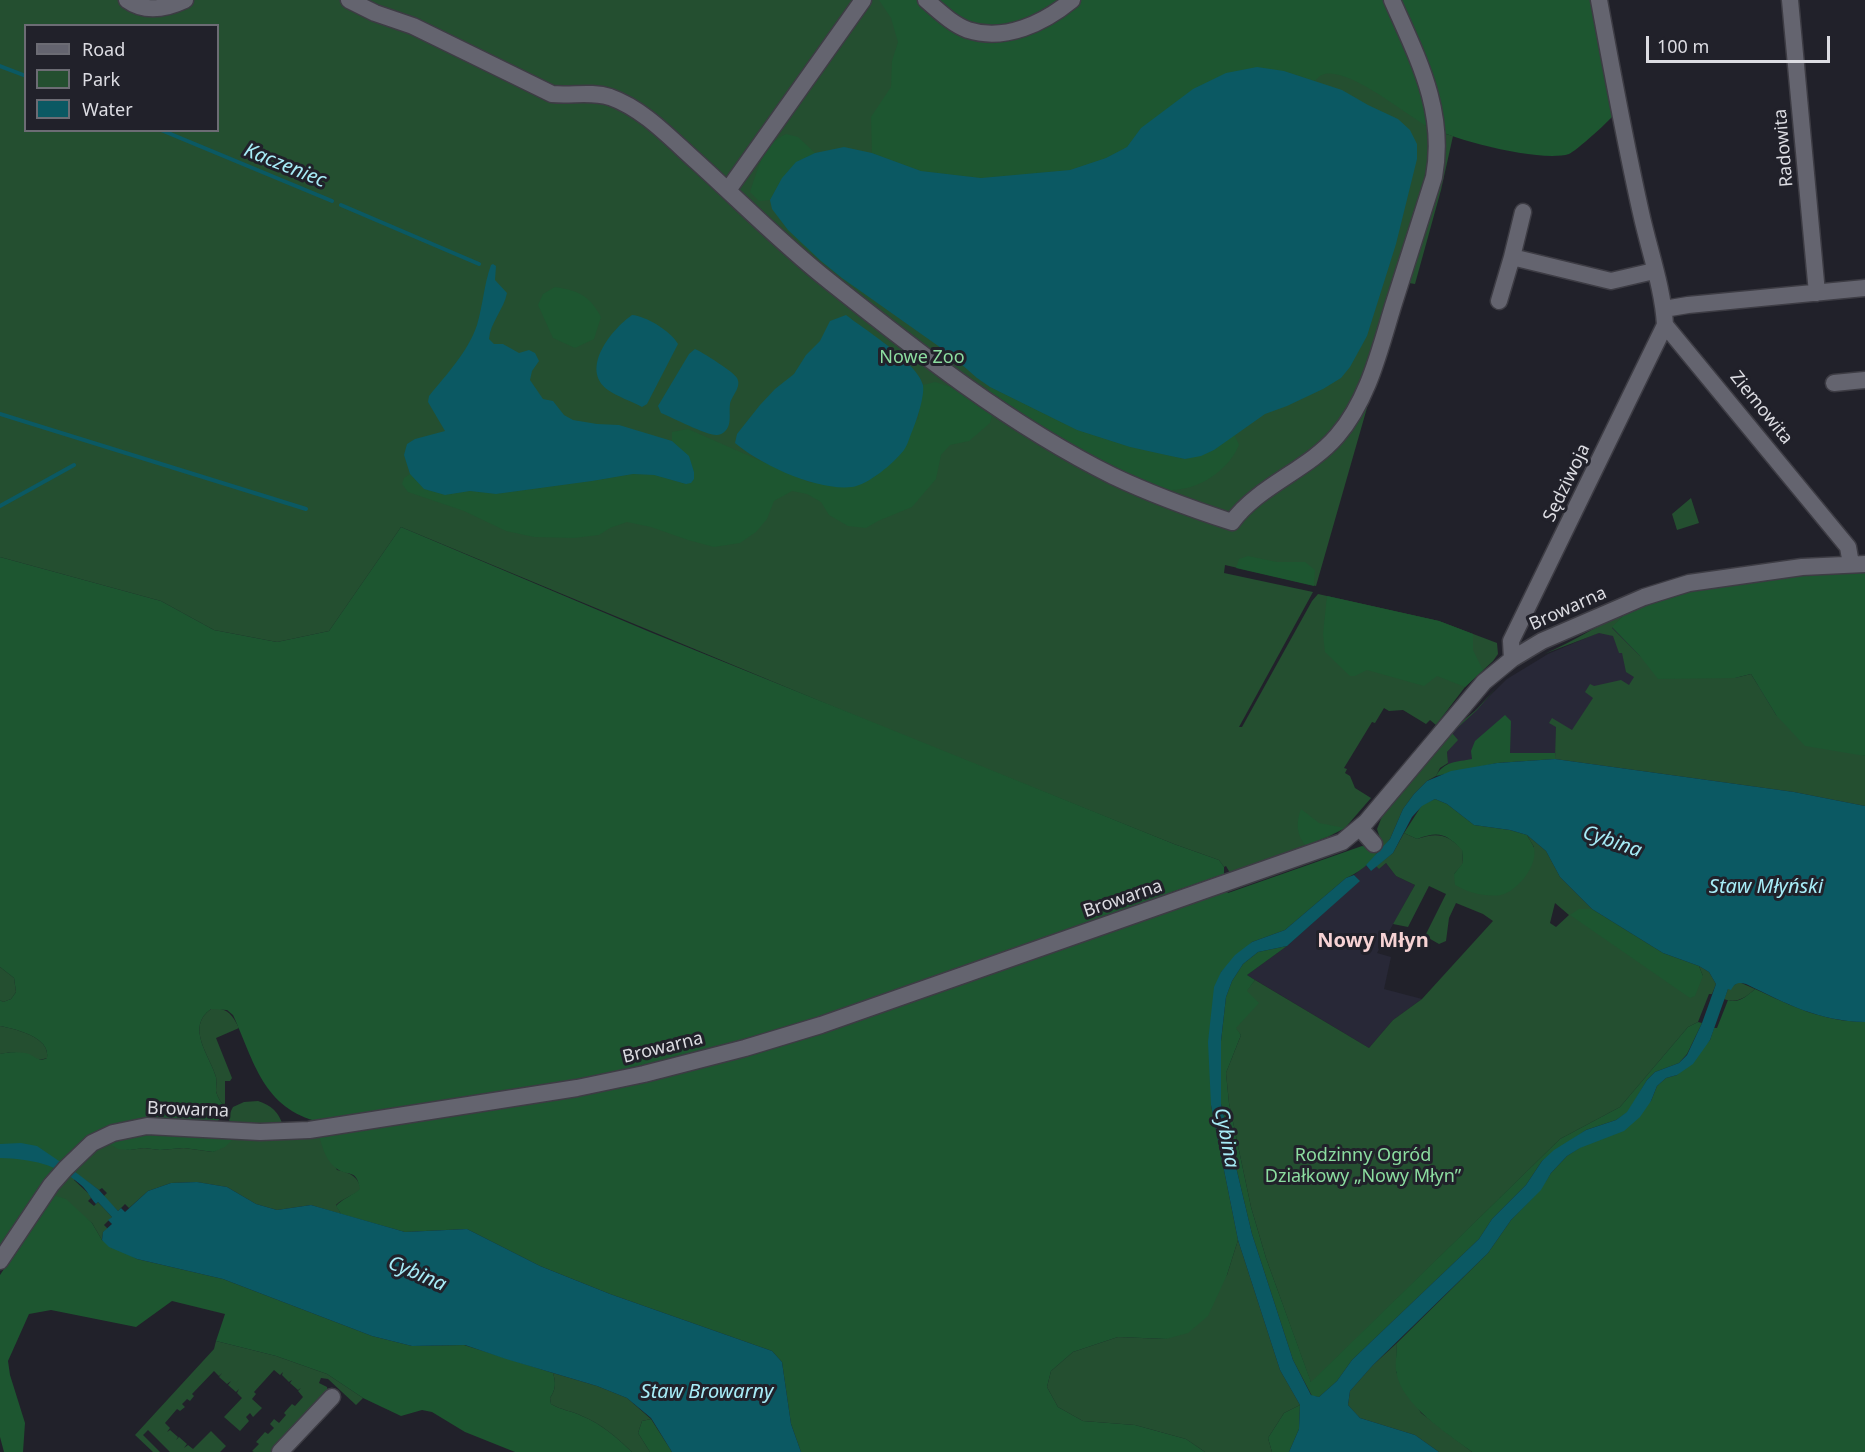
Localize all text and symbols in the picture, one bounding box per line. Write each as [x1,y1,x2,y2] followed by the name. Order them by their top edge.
[24,24,219,132] legend
[1649,24,1834,62] scale bar
[1657,34,1709,58] text: 100 m
[82,37,125,61] text: Road
[82,67,120,91] text: Park
[82,97,133,121] text: Water
[1770,108,1798,188] street label: Radowita
[240,139,330,193] water label: Kaczeniec
[879,347,965,369] park label: Nowe Zoo
[1725,367,1797,449] street label: Ziemowita
[1539,441,1595,525] street label: Sędziwoja
[1526,582,1610,636] street label: Browarna
[1579,821,1645,863] water label: Cybina
[1081,875,1165,923] street label: Browarna
[1709,875,1823,899] water label: Staw Młyński
[1317,929,1429,953] district label: Nowy Młyn
[621,1028,705,1068] street label: Browarna
[147,1098,229,1122] street label: Browarna
[1208,1106,1244,1170] water label: Cybina
[1265,1145,1461,1188] park label: Rodzinny Ogród Działkowy „Nowy Młyn”
[384,1251,450,1297] water label: Cybina
[641,1380,773,1404] water label: Staw Browarny

